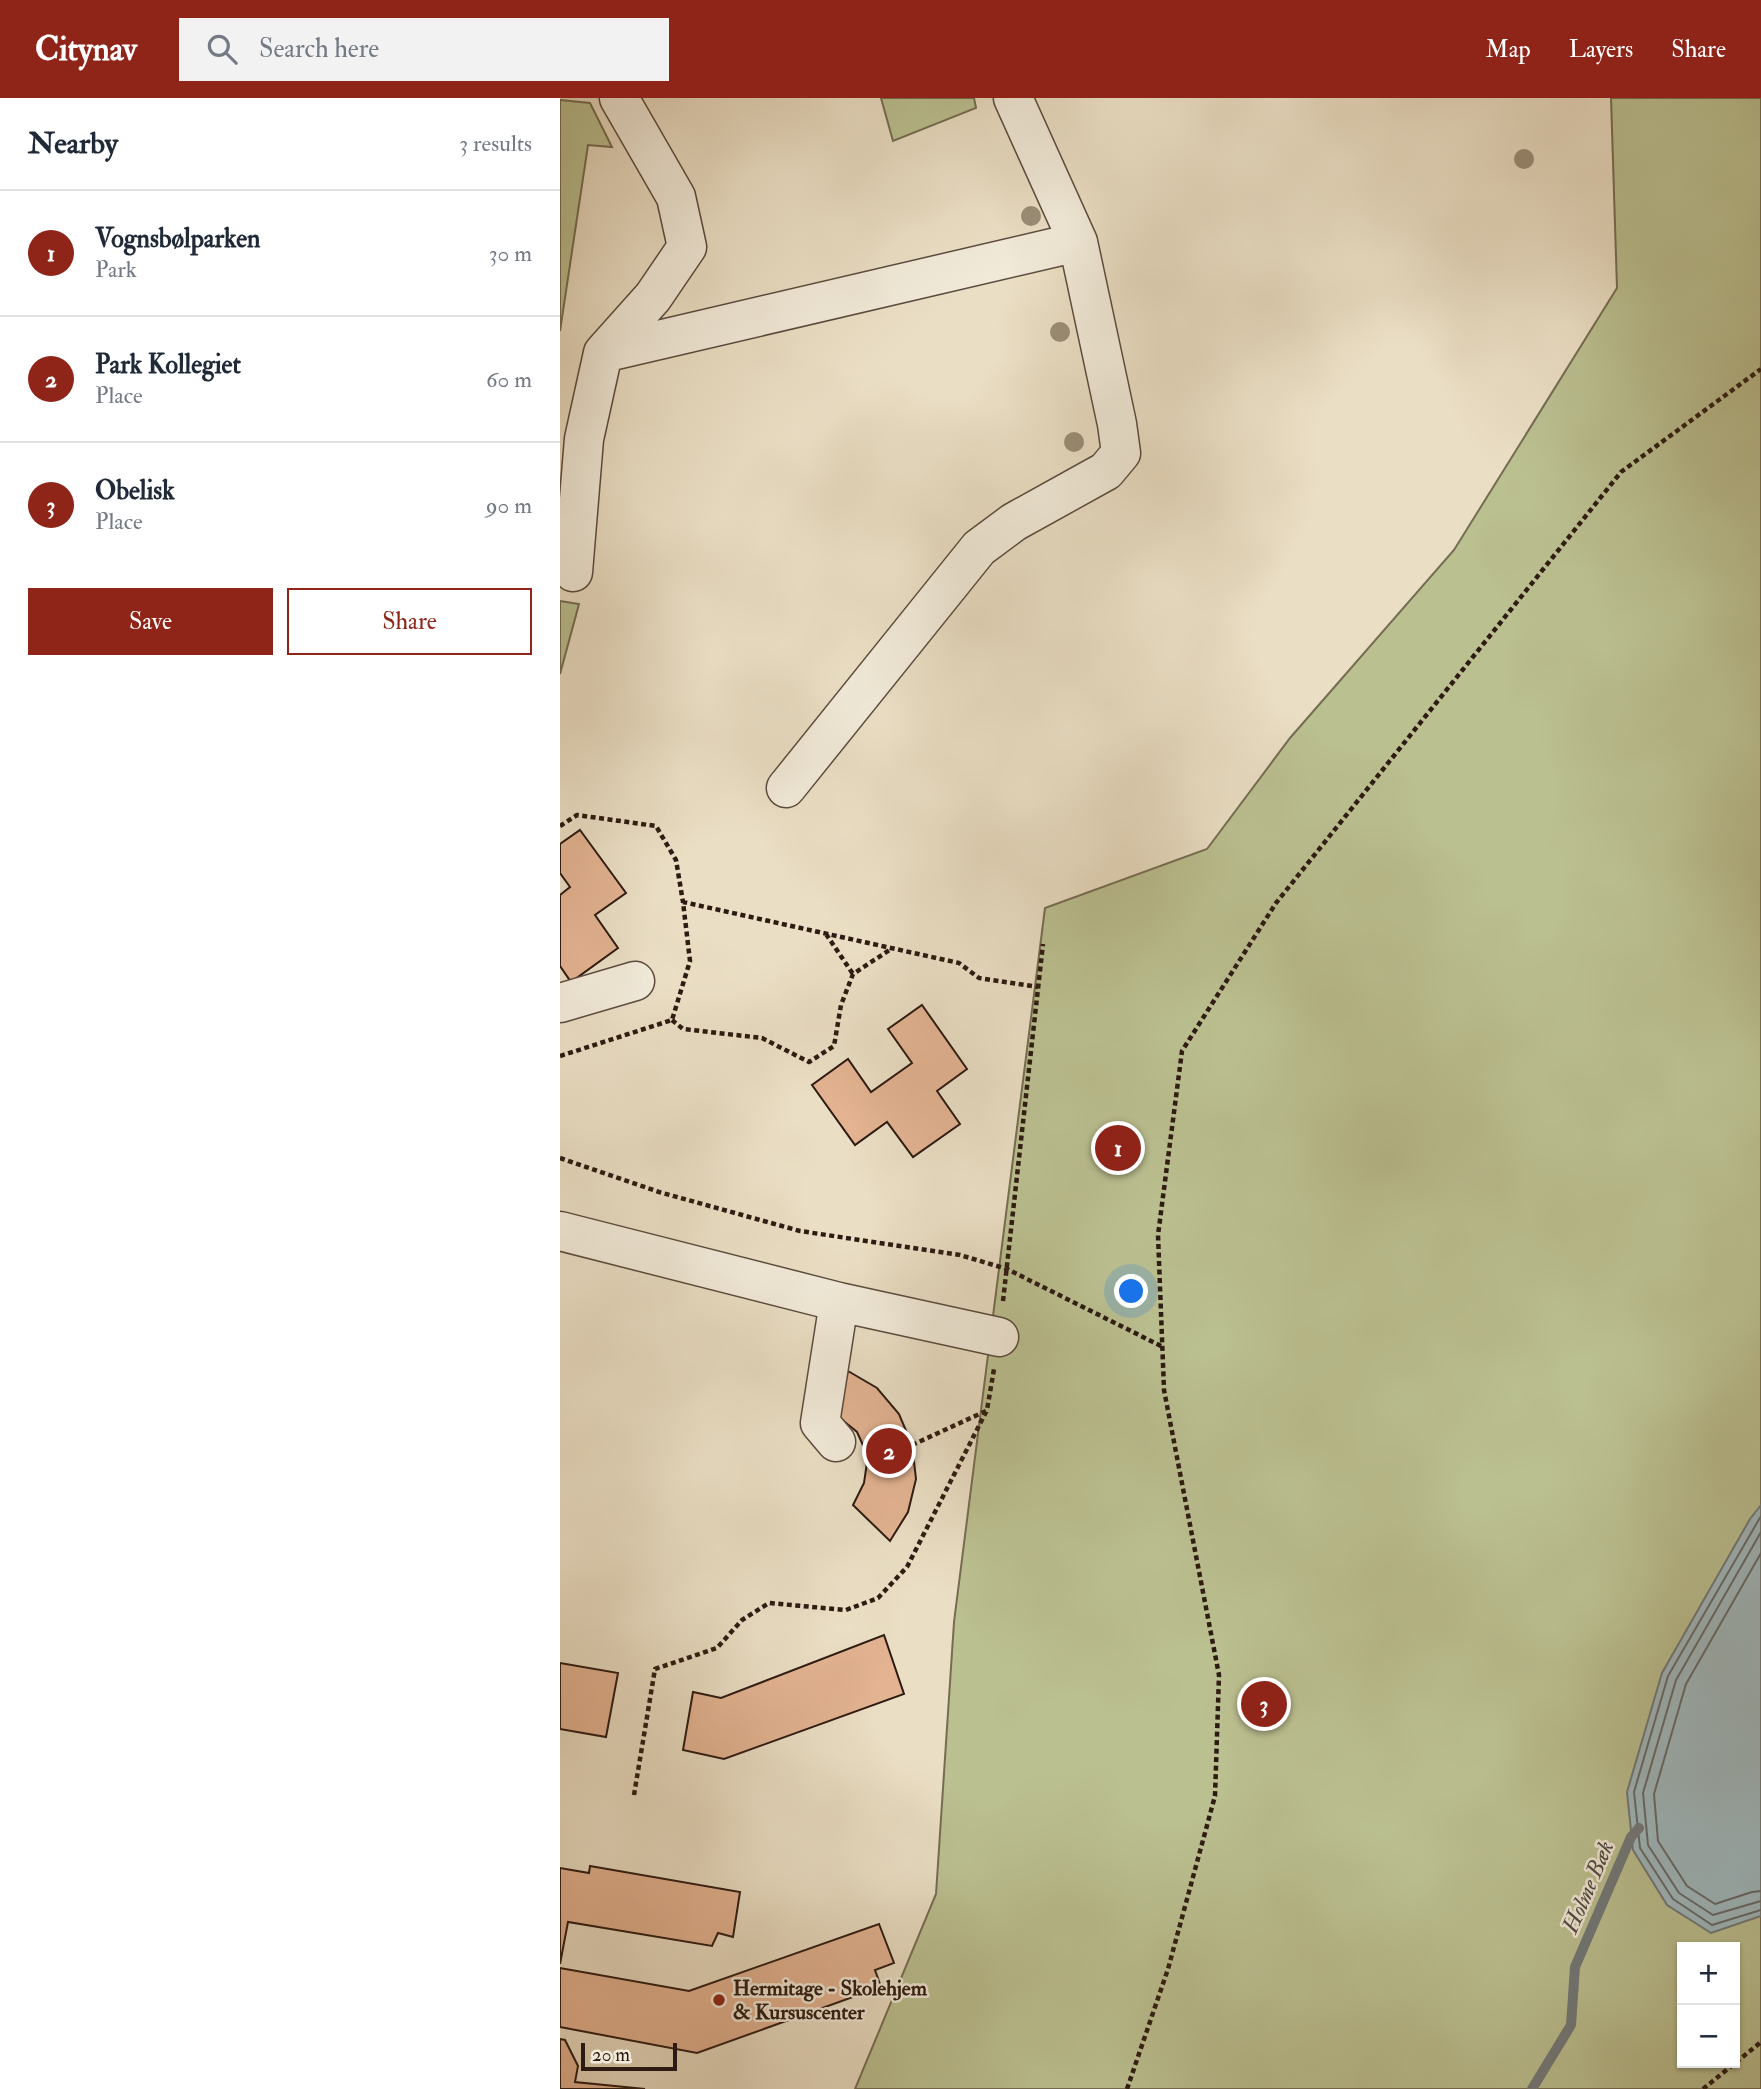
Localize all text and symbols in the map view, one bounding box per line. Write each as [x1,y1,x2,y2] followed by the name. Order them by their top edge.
[179,18,669,81] search box
[35,29,137,70] text: Citynav
[203,30,241,68] icon: search
[259,33,379,65] text: Search here
[1486,34,1531,65] text: Map
[1569,34,1633,65] text: Layers
[1671,34,1726,65] text: Share
[28,125,118,162] text: Nearby
[459,129,532,158] text: 3 results
[95,223,260,255] text: Vognsbølparken
[47,239,55,268] text: 1
[489,239,532,268] text: 30 m
[95,255,137,284] text: Park
[95,349,241,381] text: Park Kollegiet
[45,365,57,394] text: 2
[486,365,532,394] text: 60 m
[95,381,143,410] text: Place
[95,475,175,507] text: Obelisk
[47,491,55,520] text: 3
[486,491,532,520] text: 90 m
[95,507,143,536] text: Place
[28,588,273,655] button: Save
[287,588,532,655] button: Share
[1095,1122,1141,1174] pin: 1
[1114,1274,1148,1308] your location
[866,1425,912,1477] pin: 2
[1241,1678,1287,1730] pin: 3
[1555,1836,1620,1938] water label: Holme Bæk
[1677,1942,1740,2068] map controls
[1677,1942,1740,2005] button: +
[733,1975,928,2026] place label: Hermitage - Skolehjem & Kursuscenter
[711,1992,727,2008] marker: Hermitage - Skolehjem & Kursuscenter
[1677,2005,1740,2068] button: −
[581,2040,677,2072] scale bar
[592,2043,630,2067] text: 20 m

